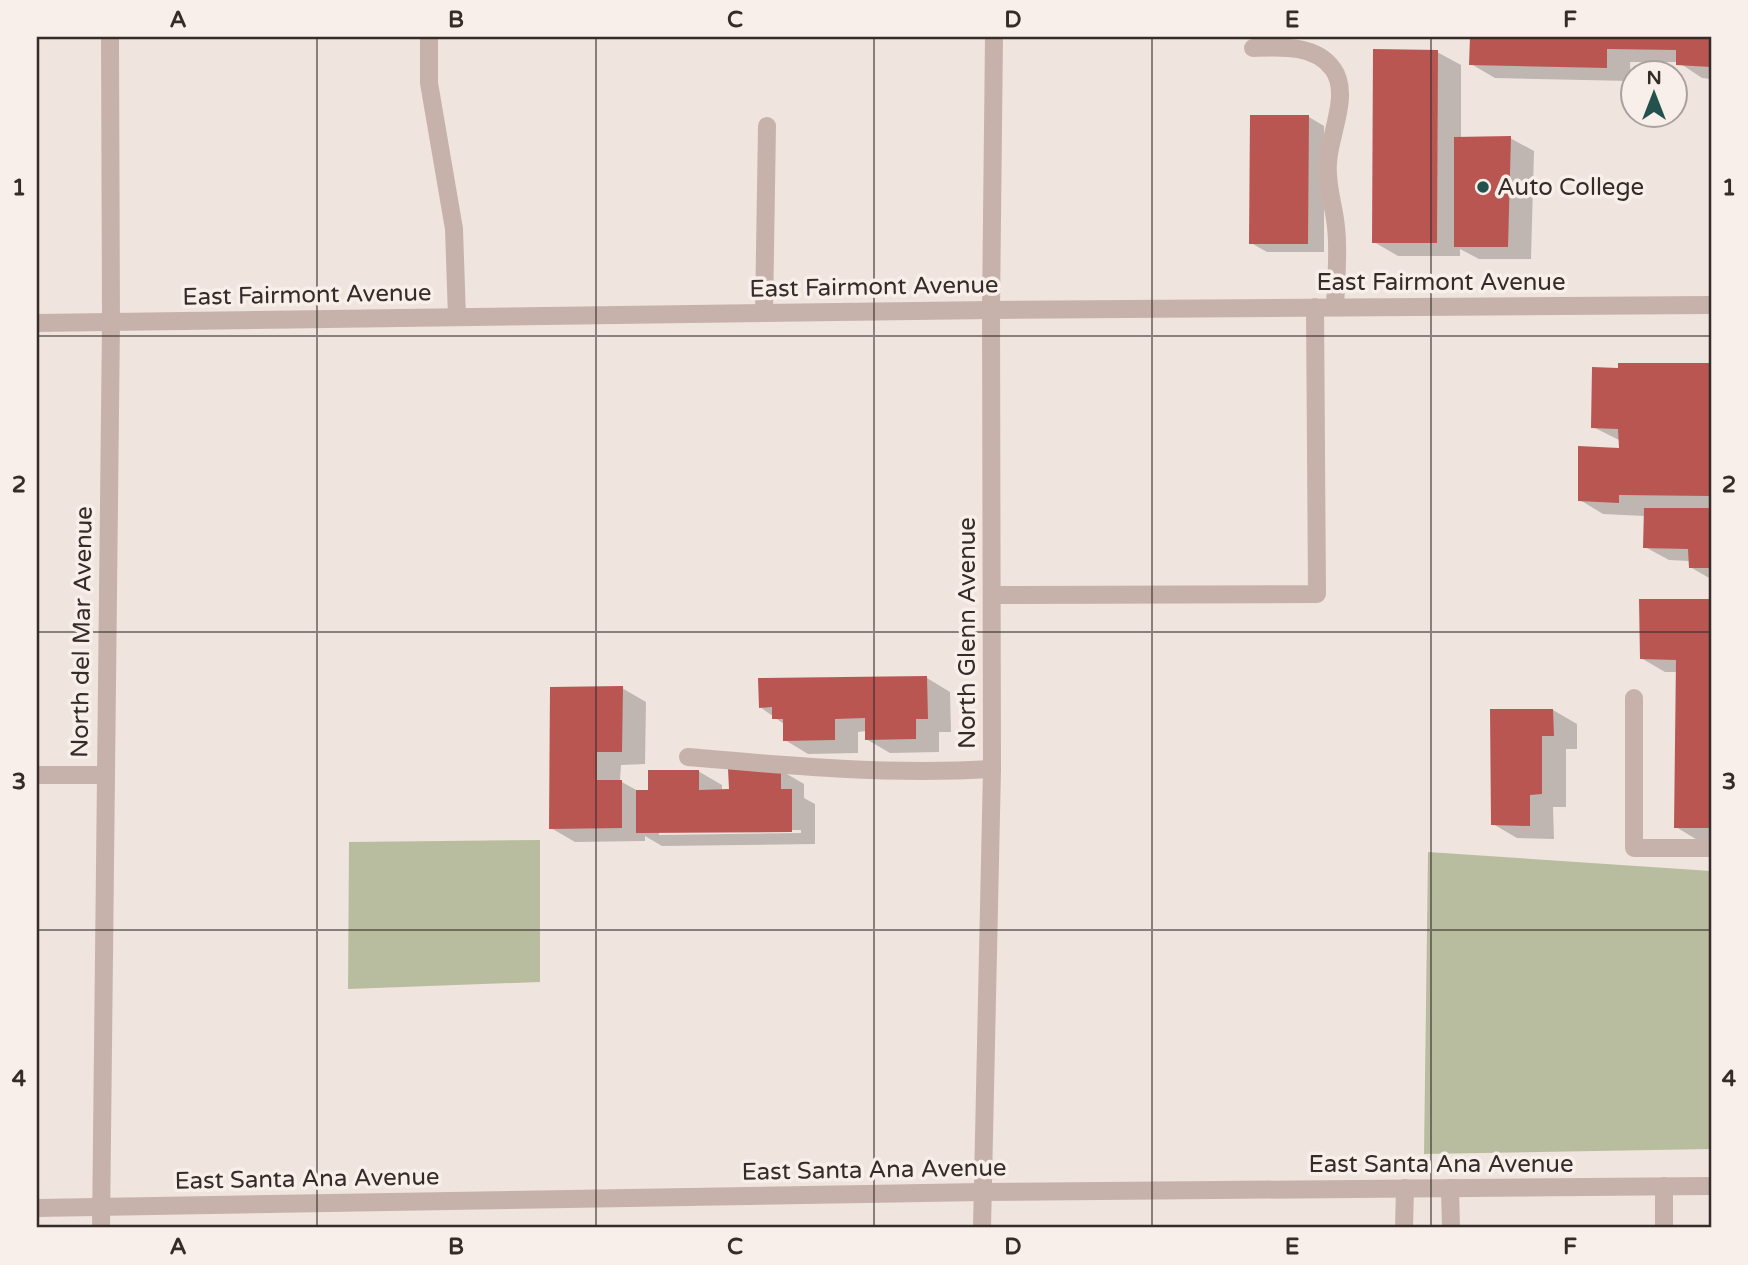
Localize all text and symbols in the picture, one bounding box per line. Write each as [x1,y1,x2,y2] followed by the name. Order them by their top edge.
[169,6,187,34] text: A
[448,6,464,34] text: B
[727,6,743,34] text: C
[1004,6,1022,34] text: D
[1285,6,1299,34] text: E
[1563,6,1577,34] text: F
[1618,60,1688,130] north arrow
[1646,67,1662,89] text: N
[1497,173,1644,202] place label: Auto College
[12,174,26,202] text: 1
[1722,174,1736,202] text: 1
[1475,179,1491,195] marker: Auto College
[1316,268,1566,297] street label: East Fairmont Avenue
[749,270,999,304] street label: East Fairmont Avenue
[182,278,432,312] street label: East Fairmont Avenue
[12,471,26,499] text: 2
[1722,471,1736,499] text: 2
[65,506,99,758] street label: North del Mar Avenue
[953,517,982,749] street label: North Glenn Avenue
[12,768,26,796] text: 3
[1722,768,1736,796] text: 3
[12,1065,27,1093] text: 4
[1722,1065,1737,1093] text: 4
[1309,1150,1573,1179] street label: East Santa Ana Avenue
[741,1153,1007,1187] street label: East Santa Ana Avenue
[174,1162,440,1196] street label: East Santa Ana Avenue
[169,1233,187,1261] text: A
[448,1233,464,1261] text: B
[727,1233,743,1261] text: C
[1004,1233,1022,1261] text: D
[1285,1233,1299,1261] text: E
[1563,1233,1577,1261] text: F

